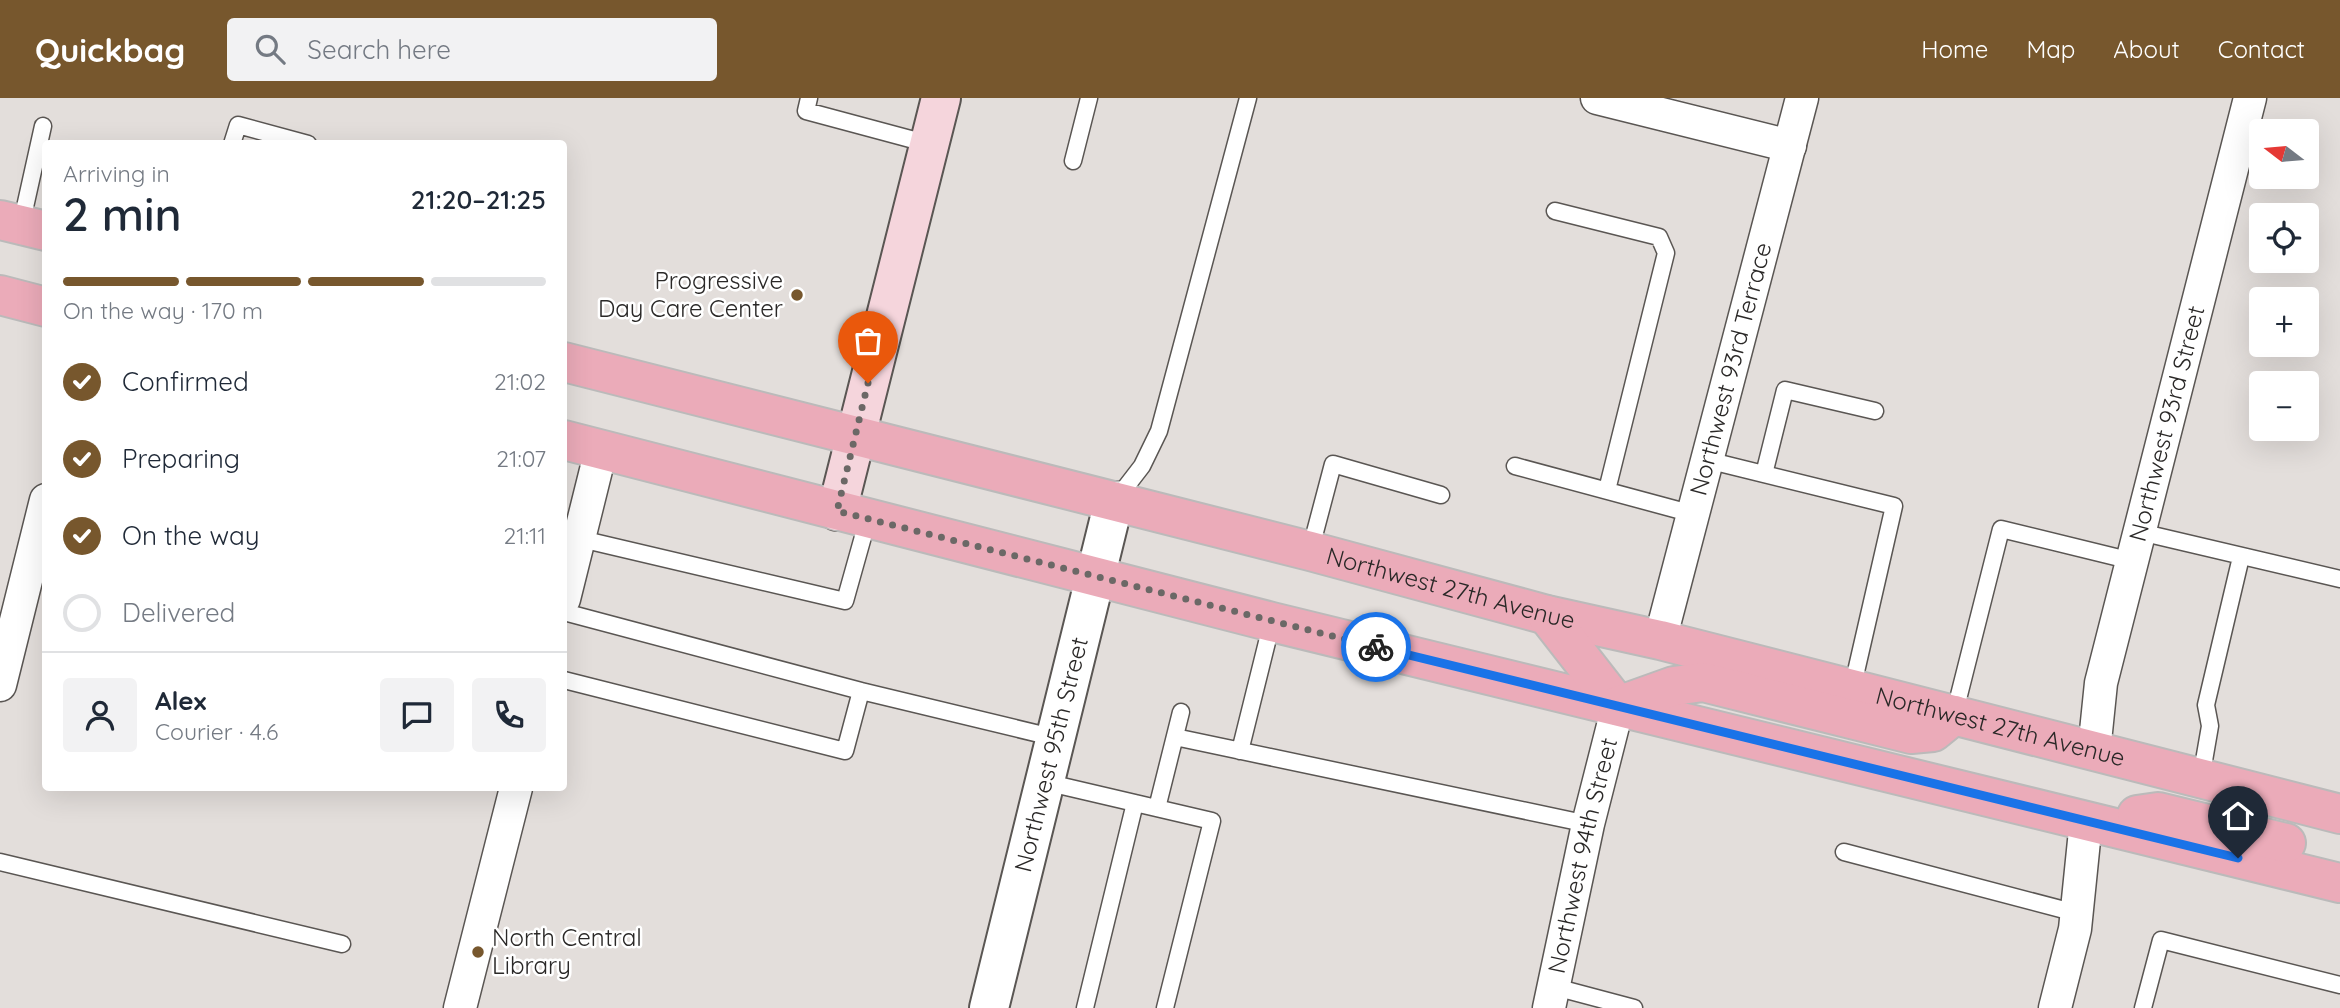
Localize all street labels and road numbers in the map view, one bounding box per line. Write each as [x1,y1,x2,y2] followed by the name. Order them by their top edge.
[1682,239,1777,499] street label: Northwest 93rd Terrace
[2122,302,2210,544] street label: Northwest 93rd Street
[1323,540,1578,635] street label: Northwest 27th Avenue
[1007,634,1094,875] street label: Northwest 95th Street
[1873,680,2128,772] street label: Northwest 27th Avenue
[1541,735,1623,976] street label: Northwest 94th Street

